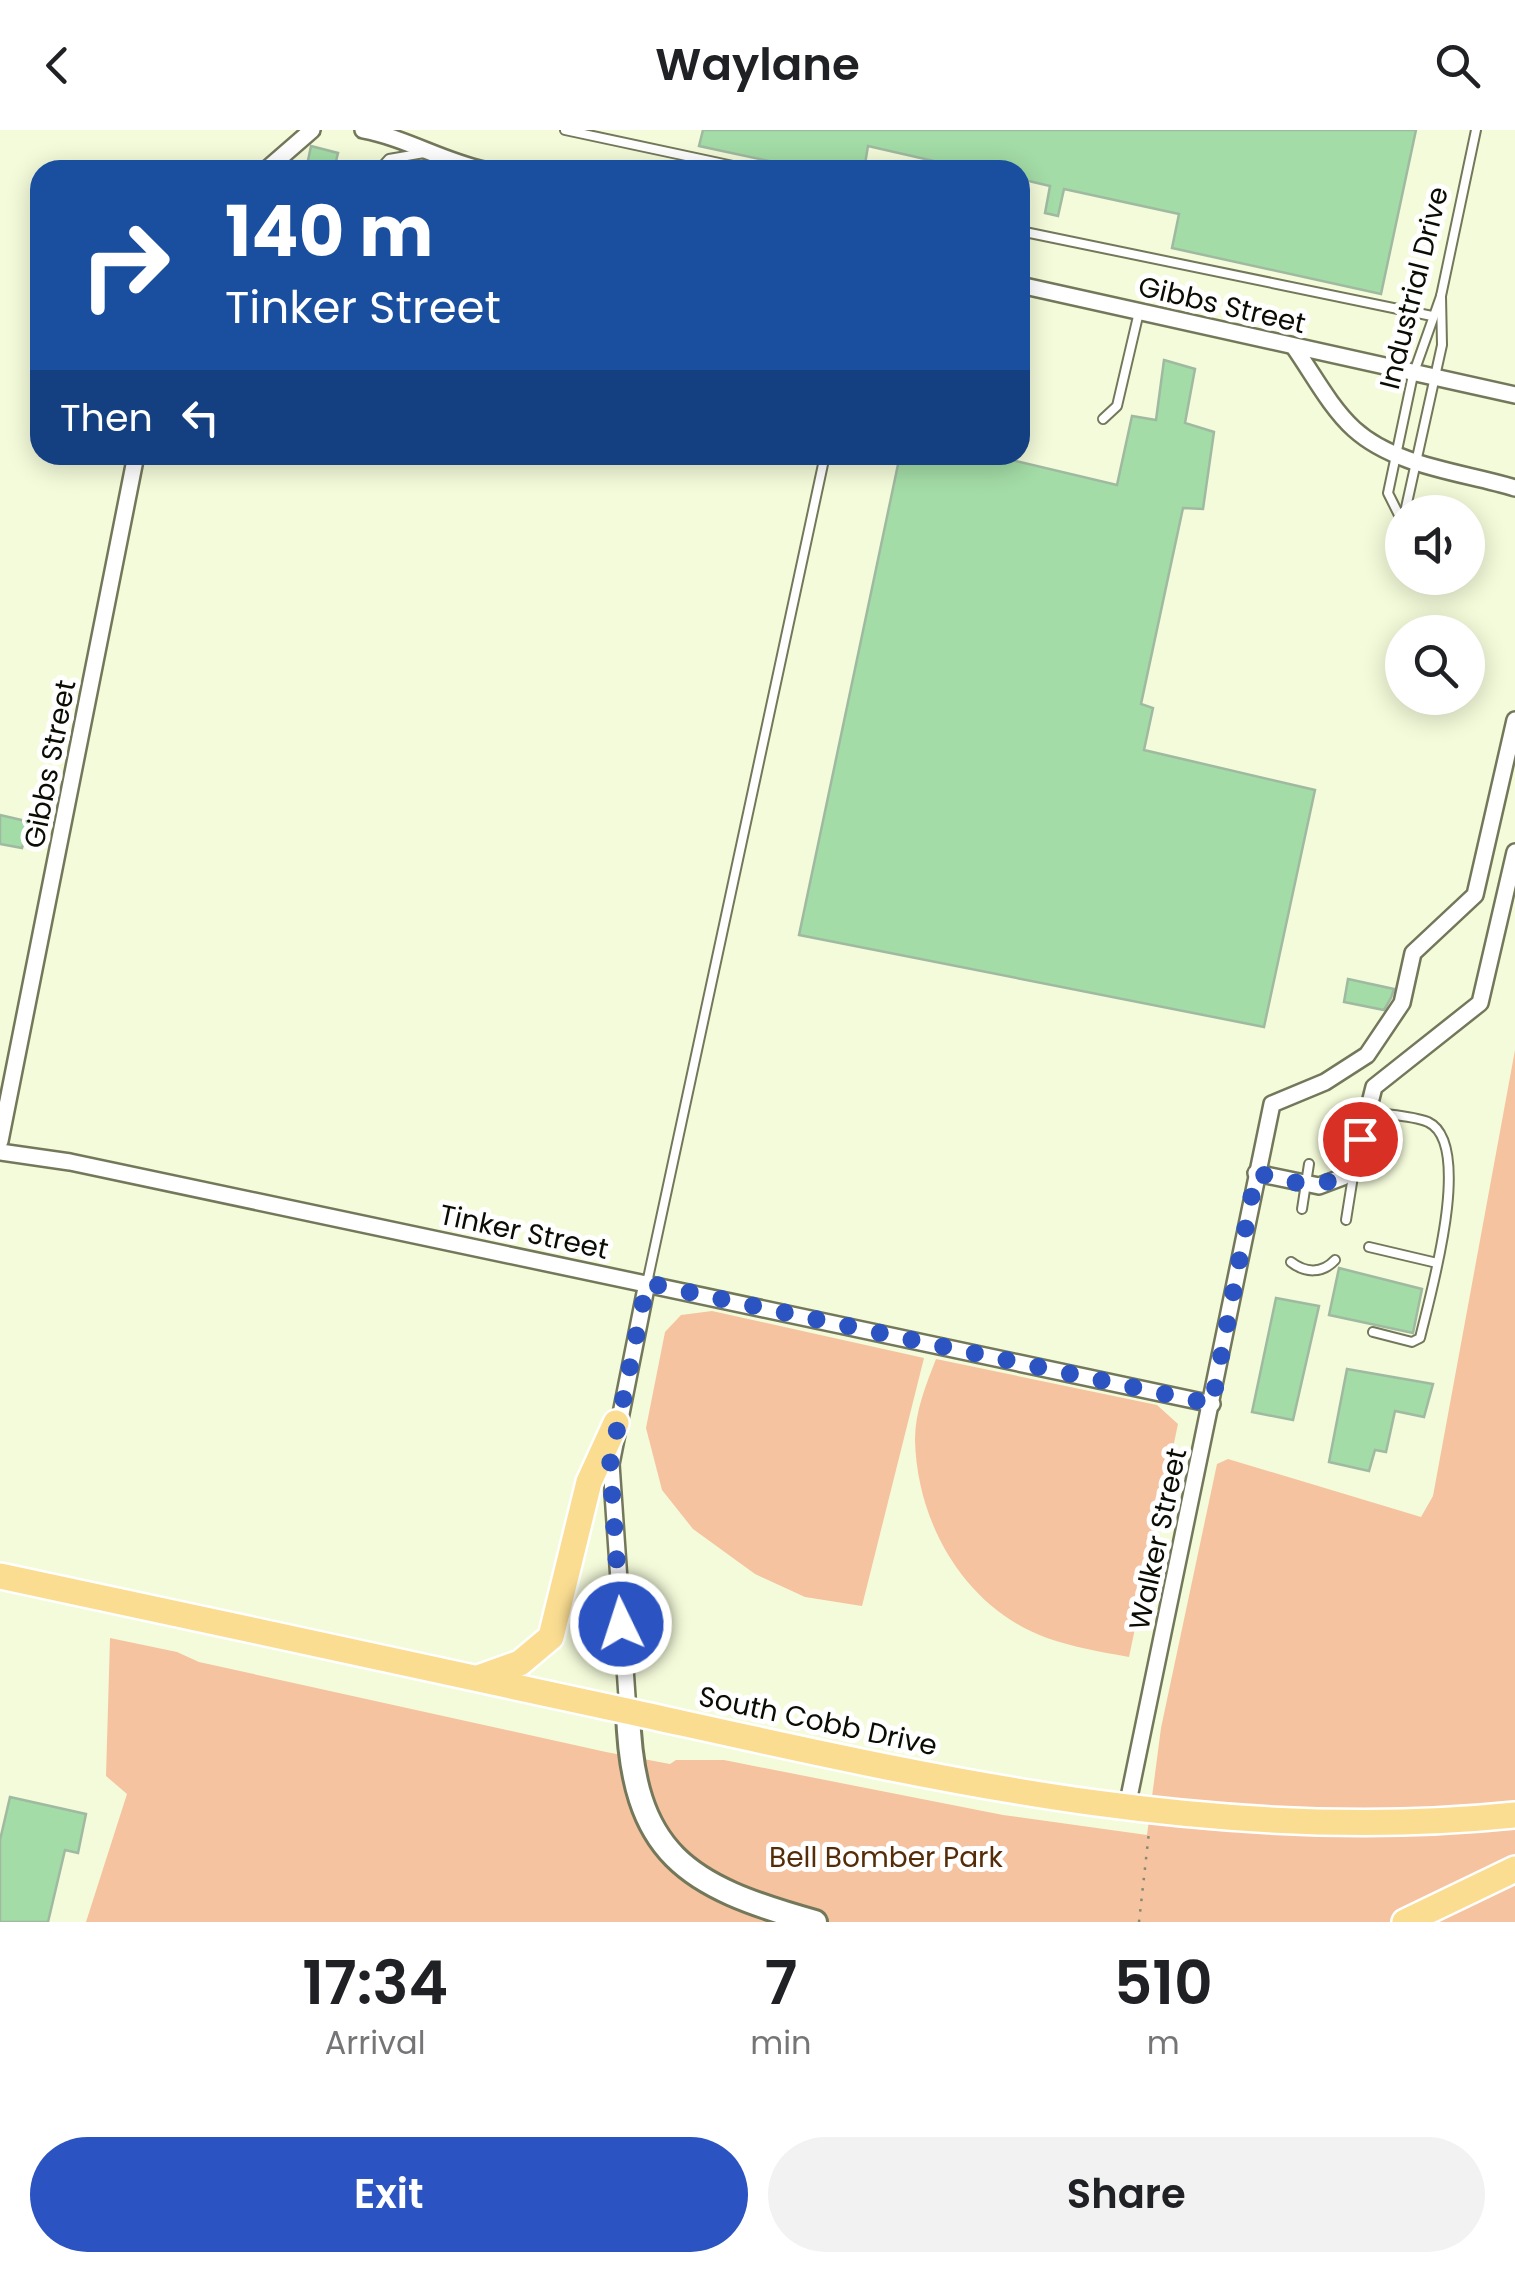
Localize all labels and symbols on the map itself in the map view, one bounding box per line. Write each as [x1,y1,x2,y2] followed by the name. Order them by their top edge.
[1370,183,1458,393] street label: Industrial Drive
[1134,267,1310,343] street label: Gibbs Street
[15,677,85,851] street label: Gibbs Street
[1318,1097,1403,1182] pin
[436,1195,612,1269] street label: Tinker Street
[1120,1445,1196,1633] street label: Walker Street
[569,1572,673,1676] position arrow
[695,1677,941,1765] street label: South Cobb Drive
[769,1838,1004,1877] park label: Bell Bomber Park

